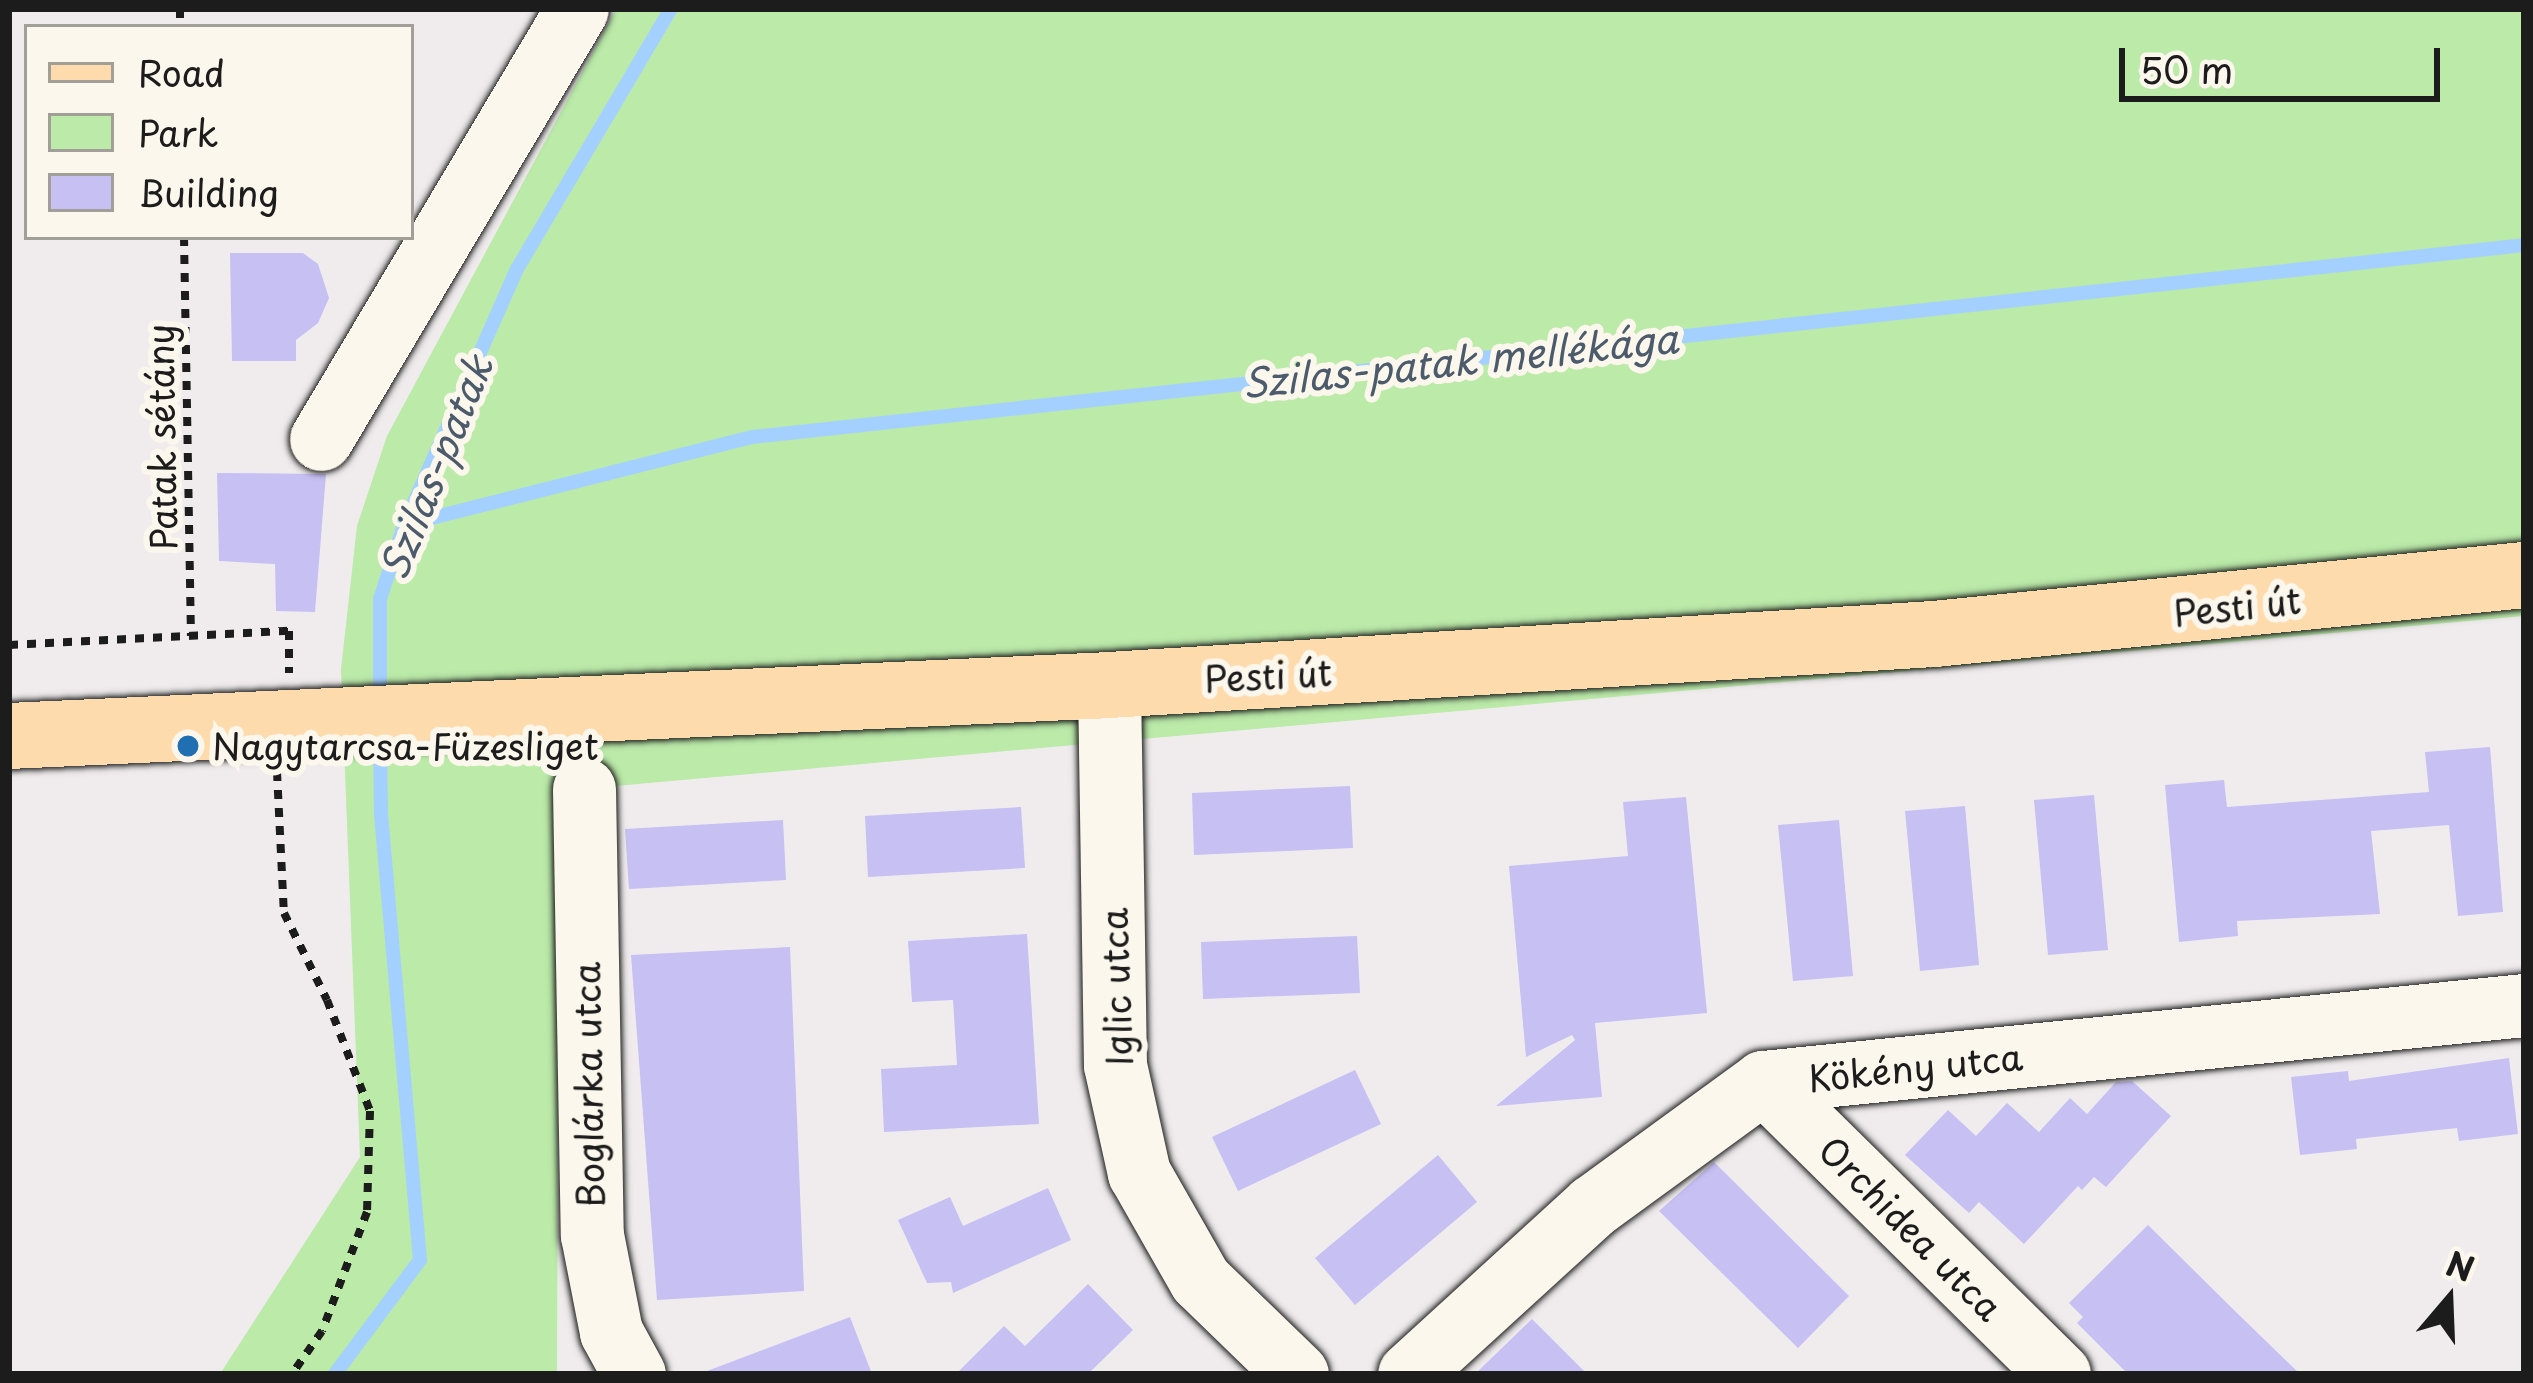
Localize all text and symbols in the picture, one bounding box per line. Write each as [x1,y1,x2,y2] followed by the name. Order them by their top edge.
[24,24,414,240] legend
[2125,24,2446,98] scale bar
[2140,42,2233,96] text: 50 m
[138,45,225,99] text: Road
[138,105,218,159] text: Park
[138,165,279,219] text: Building
[1237,314,1683,406] water label: Szilas-patak mellékága
[137,323,185,551] street label: Patak sétány
[369,348,501,586] water label: Szilas-patak
[2170,578,2304,634] street label: Pesti út
[1202,650,1334,700] street label: Pesti út
[212,724,599,768] place label: Nagytarcsa-Füzesliget
[175,733,201,759] marker: Nagytarcsa-Füzesliget
[1092,907,1140,1067] street label: Iglic utca
[564,961,612,1209] street label: Boglárka utca
[1807,1034,2023,1100] street label: Kökény utca
[1810,1127,2012,1329] street label: Orchidea utca
[2440,1237,2481,1293] text: N
[2389,1239,2509,1359] north arrow

